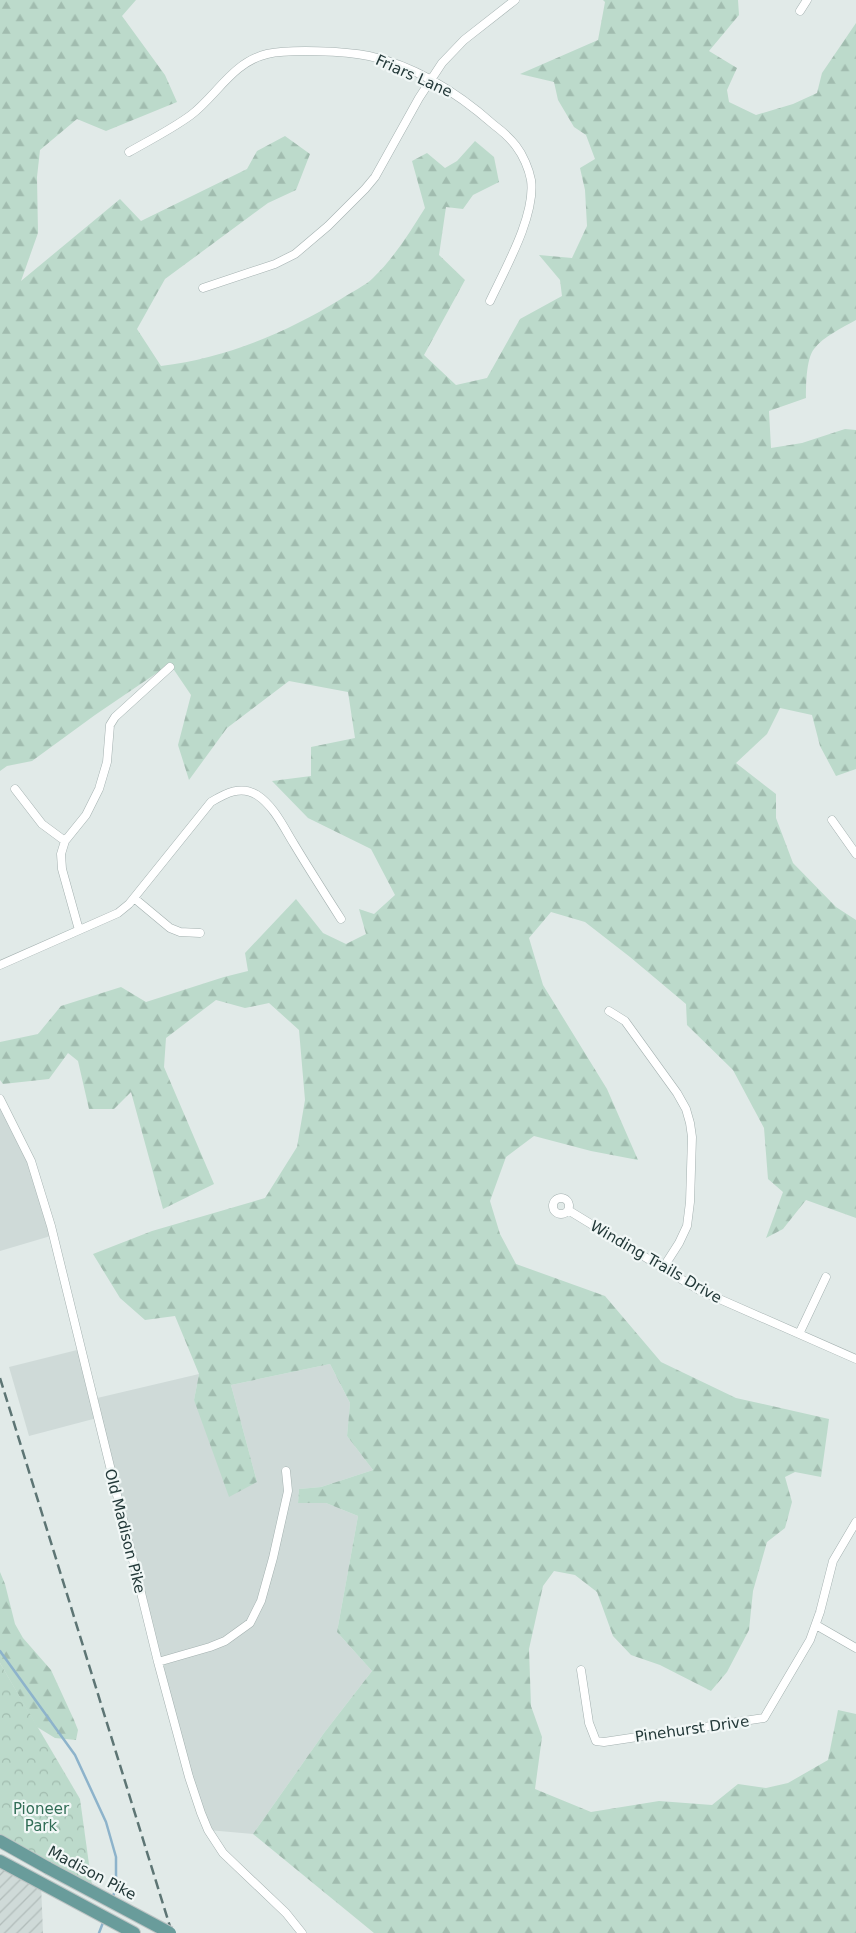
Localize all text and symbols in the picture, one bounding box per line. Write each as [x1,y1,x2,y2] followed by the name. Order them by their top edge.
[373,51,455,101] street label: Friars Lane
[587,1217,725,1307] street label: Winding Trails Drive
[101,1467,149,1595] street label: Old Madison Pike
[634,1712,750,1746] street label: Pinehurst Drive
[13,1800,70,1835] park label: Pioneer Park
[45,1842,139,1904] street label: Madison Pike

